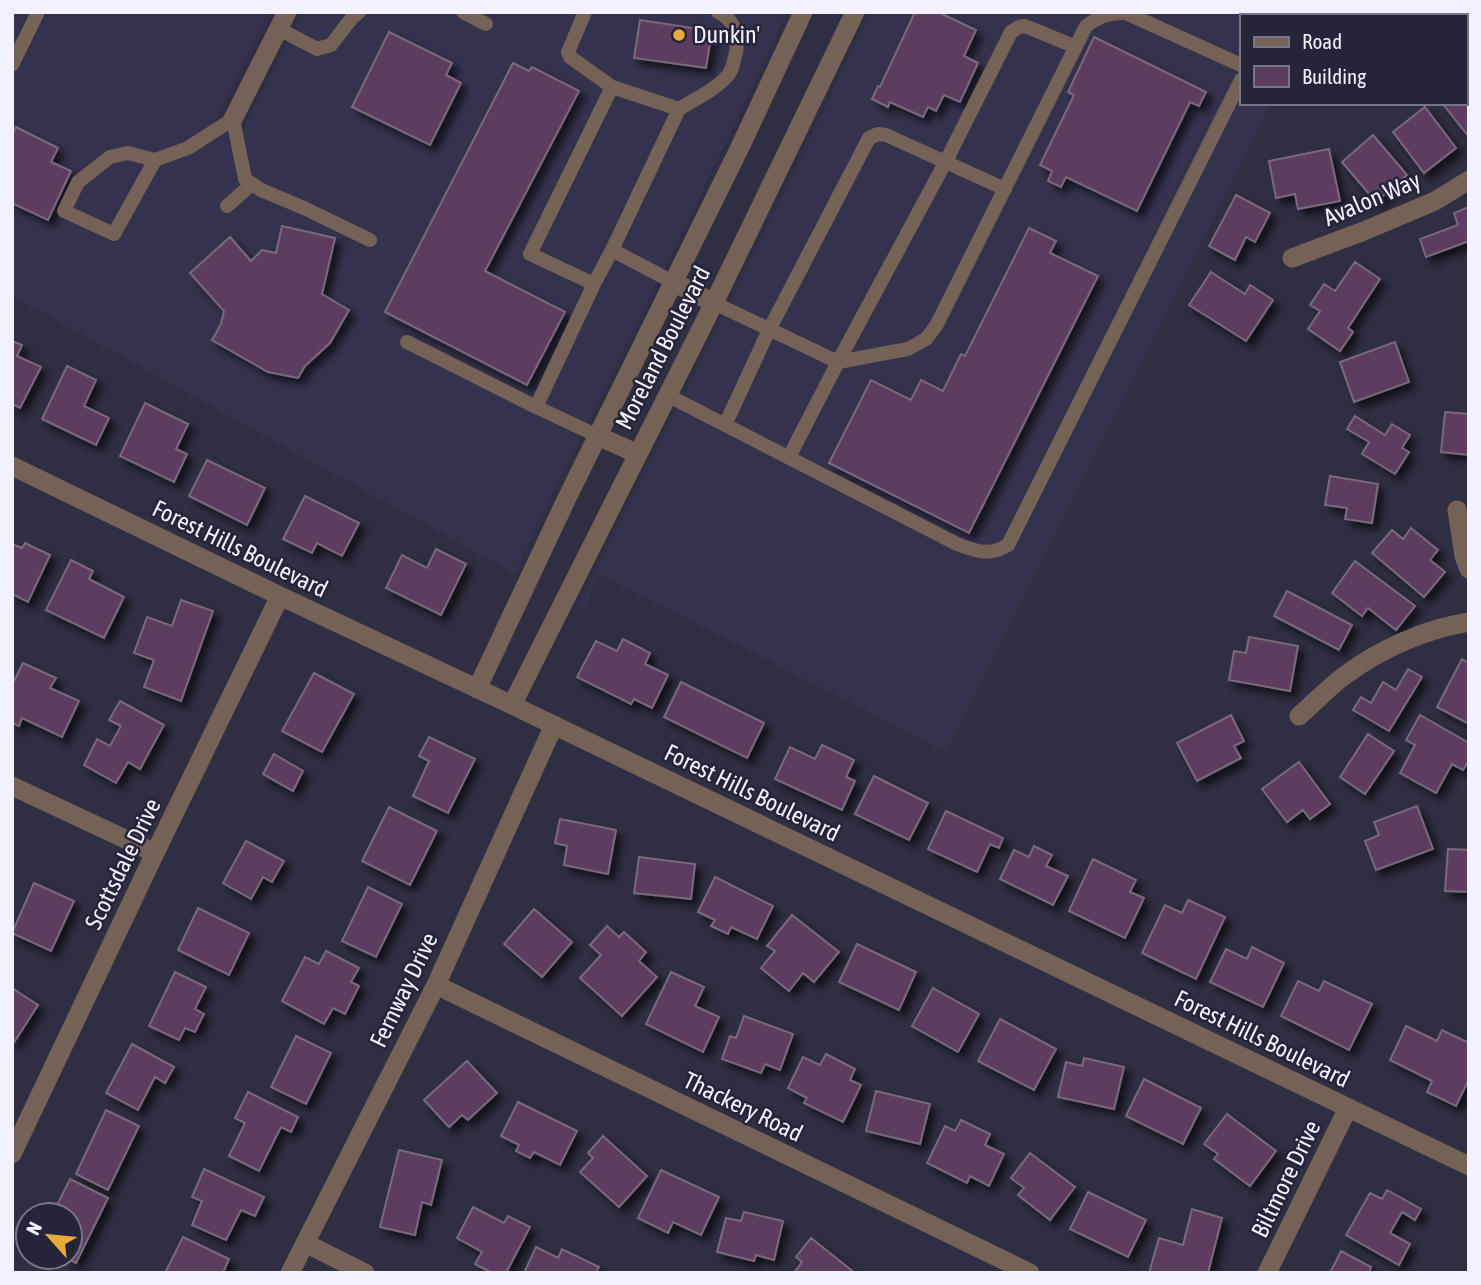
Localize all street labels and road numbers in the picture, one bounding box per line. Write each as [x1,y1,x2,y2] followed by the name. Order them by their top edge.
[1319,166,1424,231] street label: Avalon Way
[610,262,715,434] street label: Moreland Boulevard
[148,494,332,603] street label: Forest Hills Boulevard
[660,738,844,847] street label: Forest Hills Boulevard
[79,794,166,933] street label: Scottsdale Drive
[364,928,443,1051] street label: Fernway Drive
[1170,984,1354,1093] street label: Forest Hills Boulevard
[679,1066,807,1147] street label: Thackery Road
[1246,1116,1325,1242] street label: Biltmore Drive

